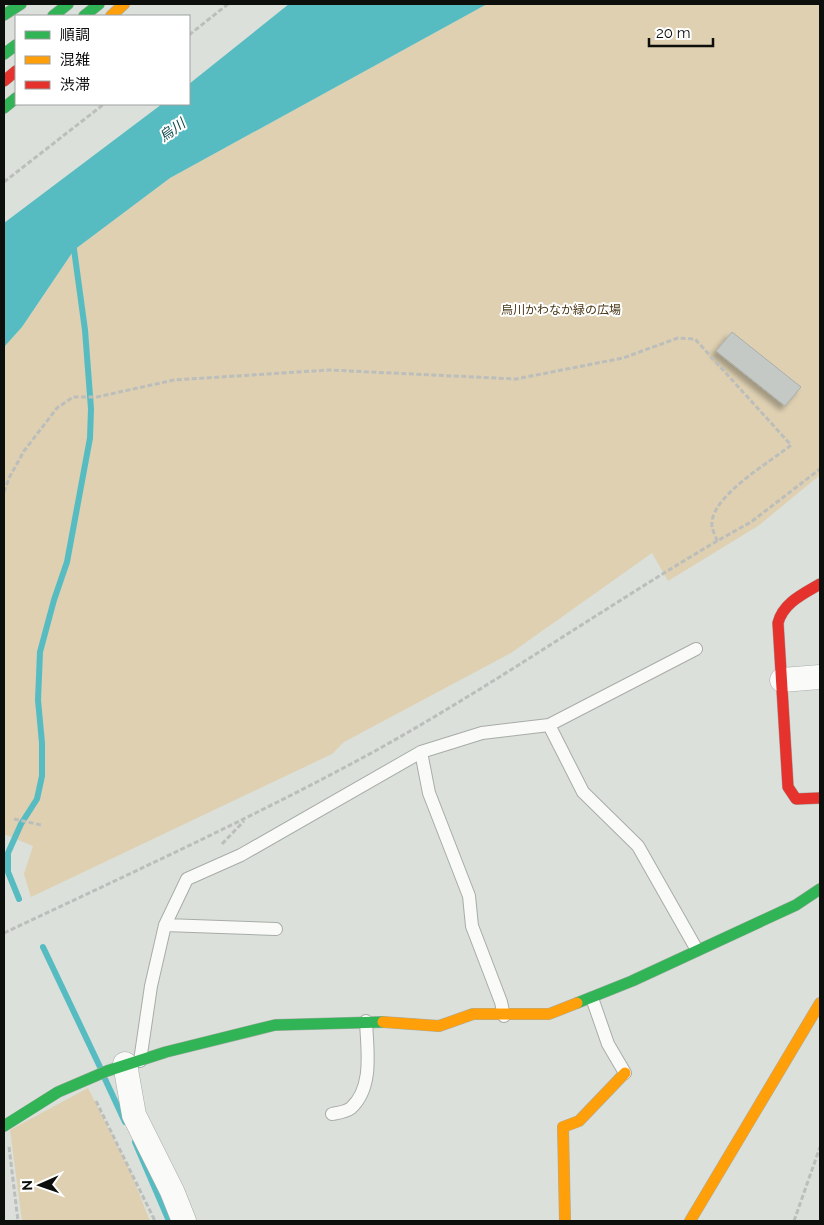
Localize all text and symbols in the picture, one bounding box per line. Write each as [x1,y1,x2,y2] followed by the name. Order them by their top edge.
[15,15,190,105] legend
[649,15,713,47] scale bar
[656,24,691,42] text: 20 m
[60,26,90,44] text: 順調
[60,51,90,69] text: 混雑
[60,76,90,94] text: 渋滞
[156,114,190,145] water label: 烏川
[501,303,621,317] park label: 烏川かわなか緑の広場
[15,1160,65,1210] north arrow
[19,1180,35,1191] text: N

